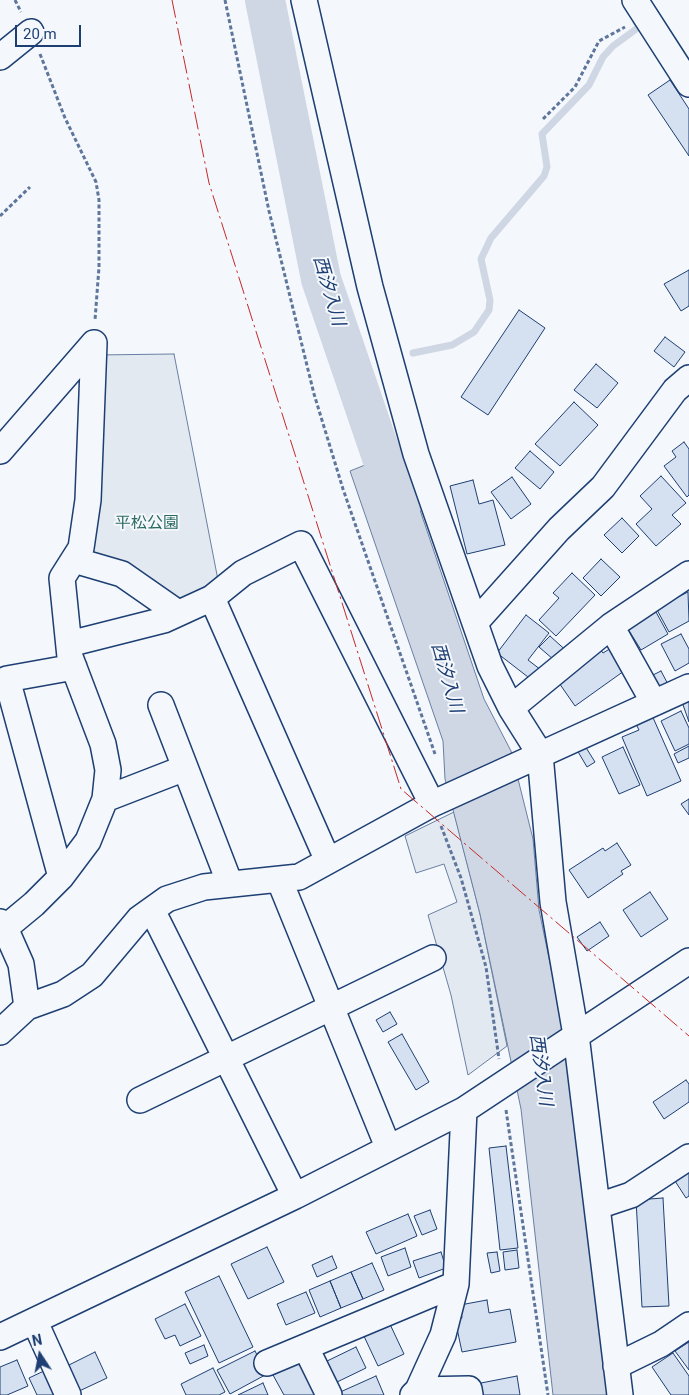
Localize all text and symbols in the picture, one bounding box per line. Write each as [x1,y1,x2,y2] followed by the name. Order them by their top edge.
[18,15,84,47] scale bar
[23,25,57,43] text: 20 m
[308,253,348,329] water label: 西汐入川
[115,514,179,534] park label: 平松公園
[426,640,466,716] water label: 西汐入川
[524,1033,556,1107] water label: 西汐入川
[15,1330,65,1380] north arrow
[31,1331,44,1349] text: N

